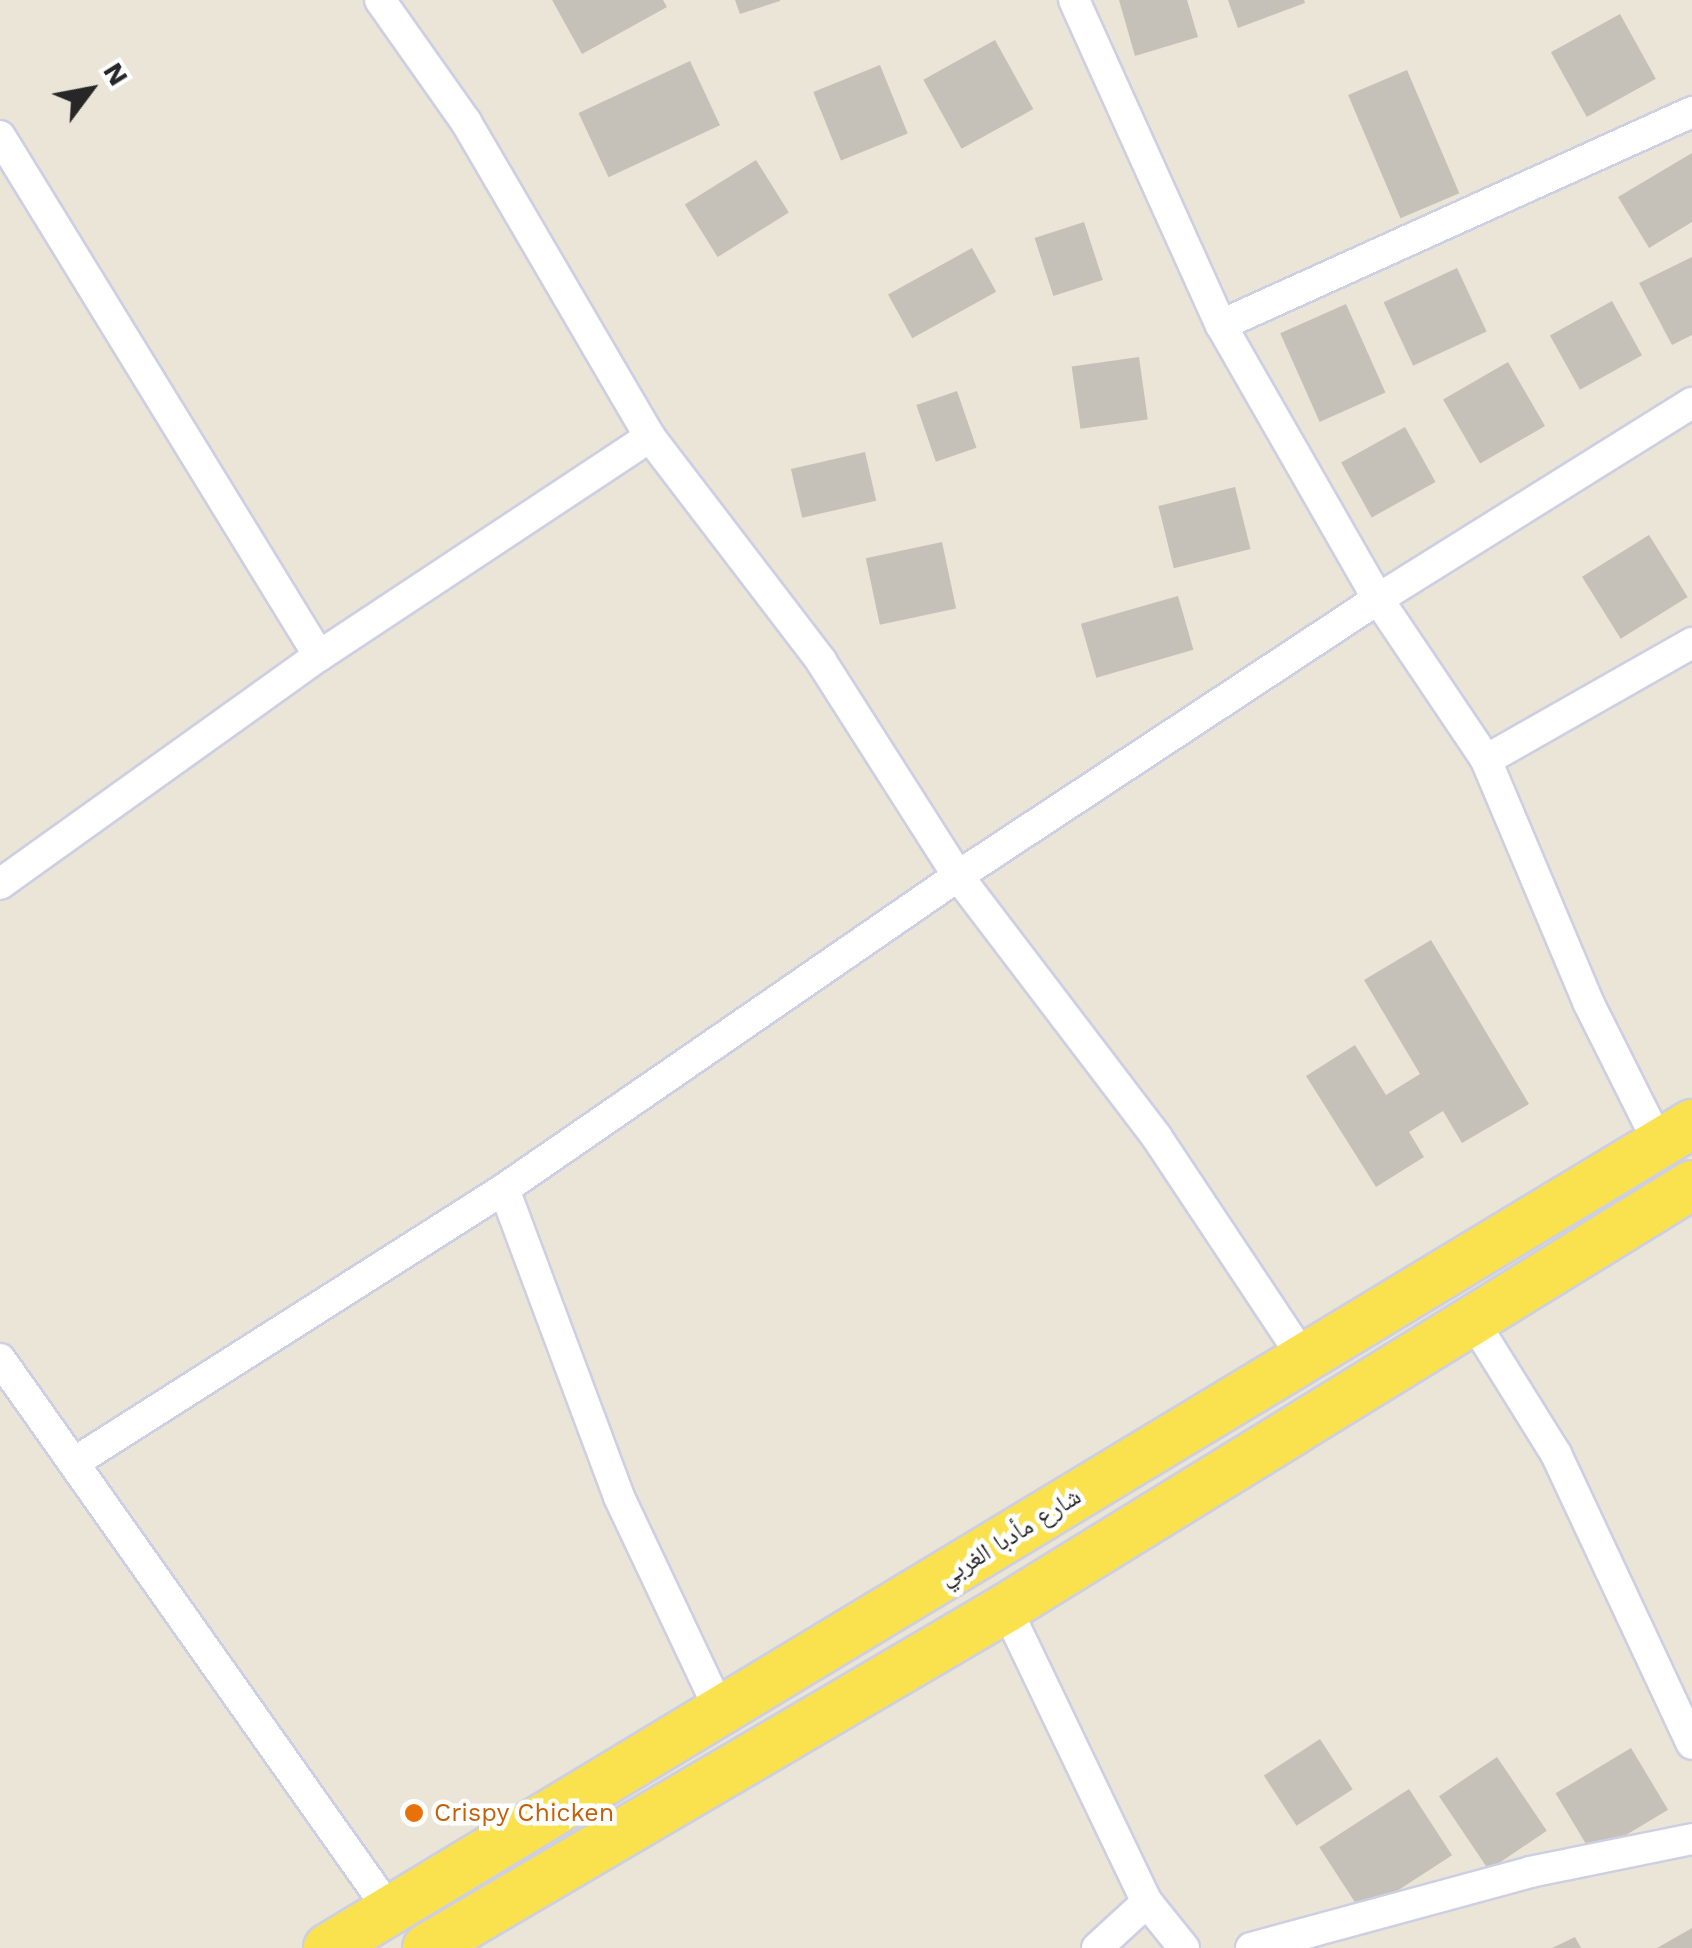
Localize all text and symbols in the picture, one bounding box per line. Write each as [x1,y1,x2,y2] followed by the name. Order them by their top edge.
[40,40,140,140] north arrow
[96,56,135,91] text: N
[934,1481,1086,1593] street label: شارع مأدبا الغربي
[434,1798,615,1828] place label: Crispy Chicken
[403,1802,425,1824] marker: Crispy Chicken

